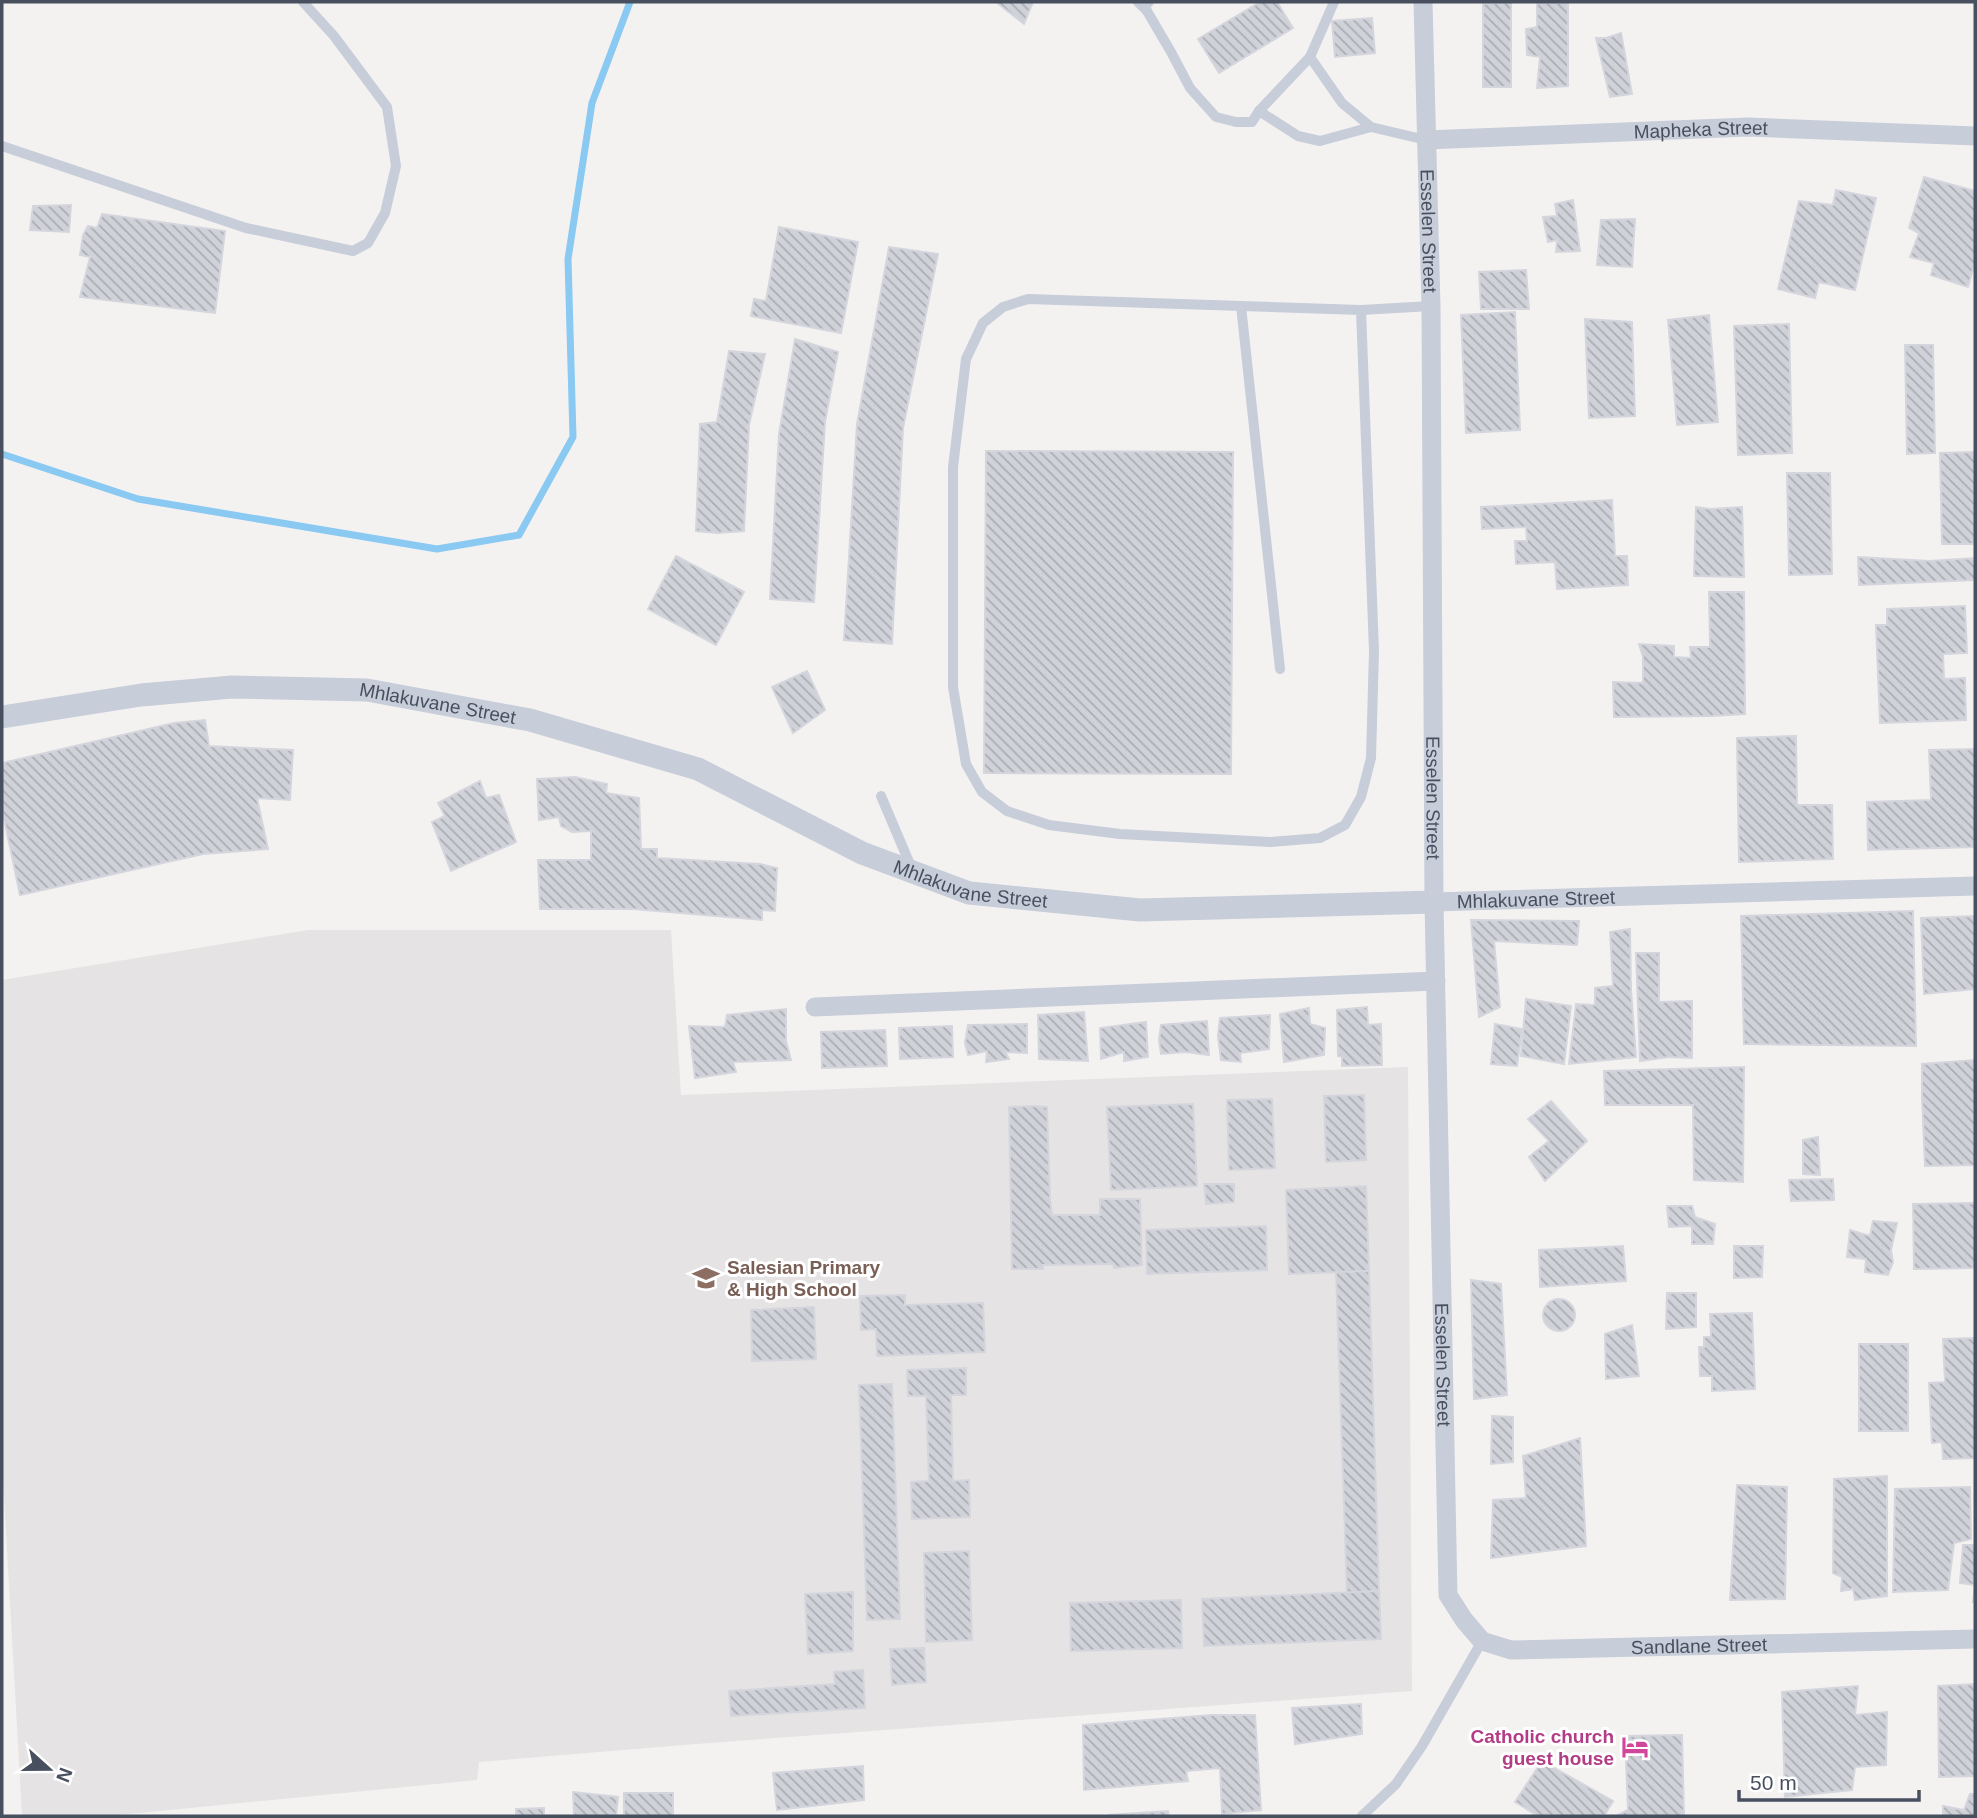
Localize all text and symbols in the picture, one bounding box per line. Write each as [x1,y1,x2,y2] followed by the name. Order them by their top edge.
[1633,117,1769,143] street label: Mapheka Street
[1416,169,1441,294] street label: Esselen Street
[358,679,518,728] street label: Mhlakuvane Street
[1422,736,1444,860] street label: Esselen Street
[891,856,1049,912] street label: Mhlakuvane Street
[1456,887,1616,912] street label: Mhlakuvane Street
[727,1257,881,1300] place label: Salesian Primary & High School
[691,1263,721,1293] school or university icon: Salesian Primary & High School
[1431,1303,1455,1428] street label: Esselen Street
[1631,1634,1768,1658] street label: Sandlane Street
[1470,1726,1614,1769] place label: Catholic church guest house
[1620,1732,1650,1762] hotel icon: Catholic church guest house
[14,1734,84,1804] north arrow
[1739,1758,1919,1802] scale bar
[52,1765,77,1785] text: N
[1750,1771,1797,1794] text: 50 m

